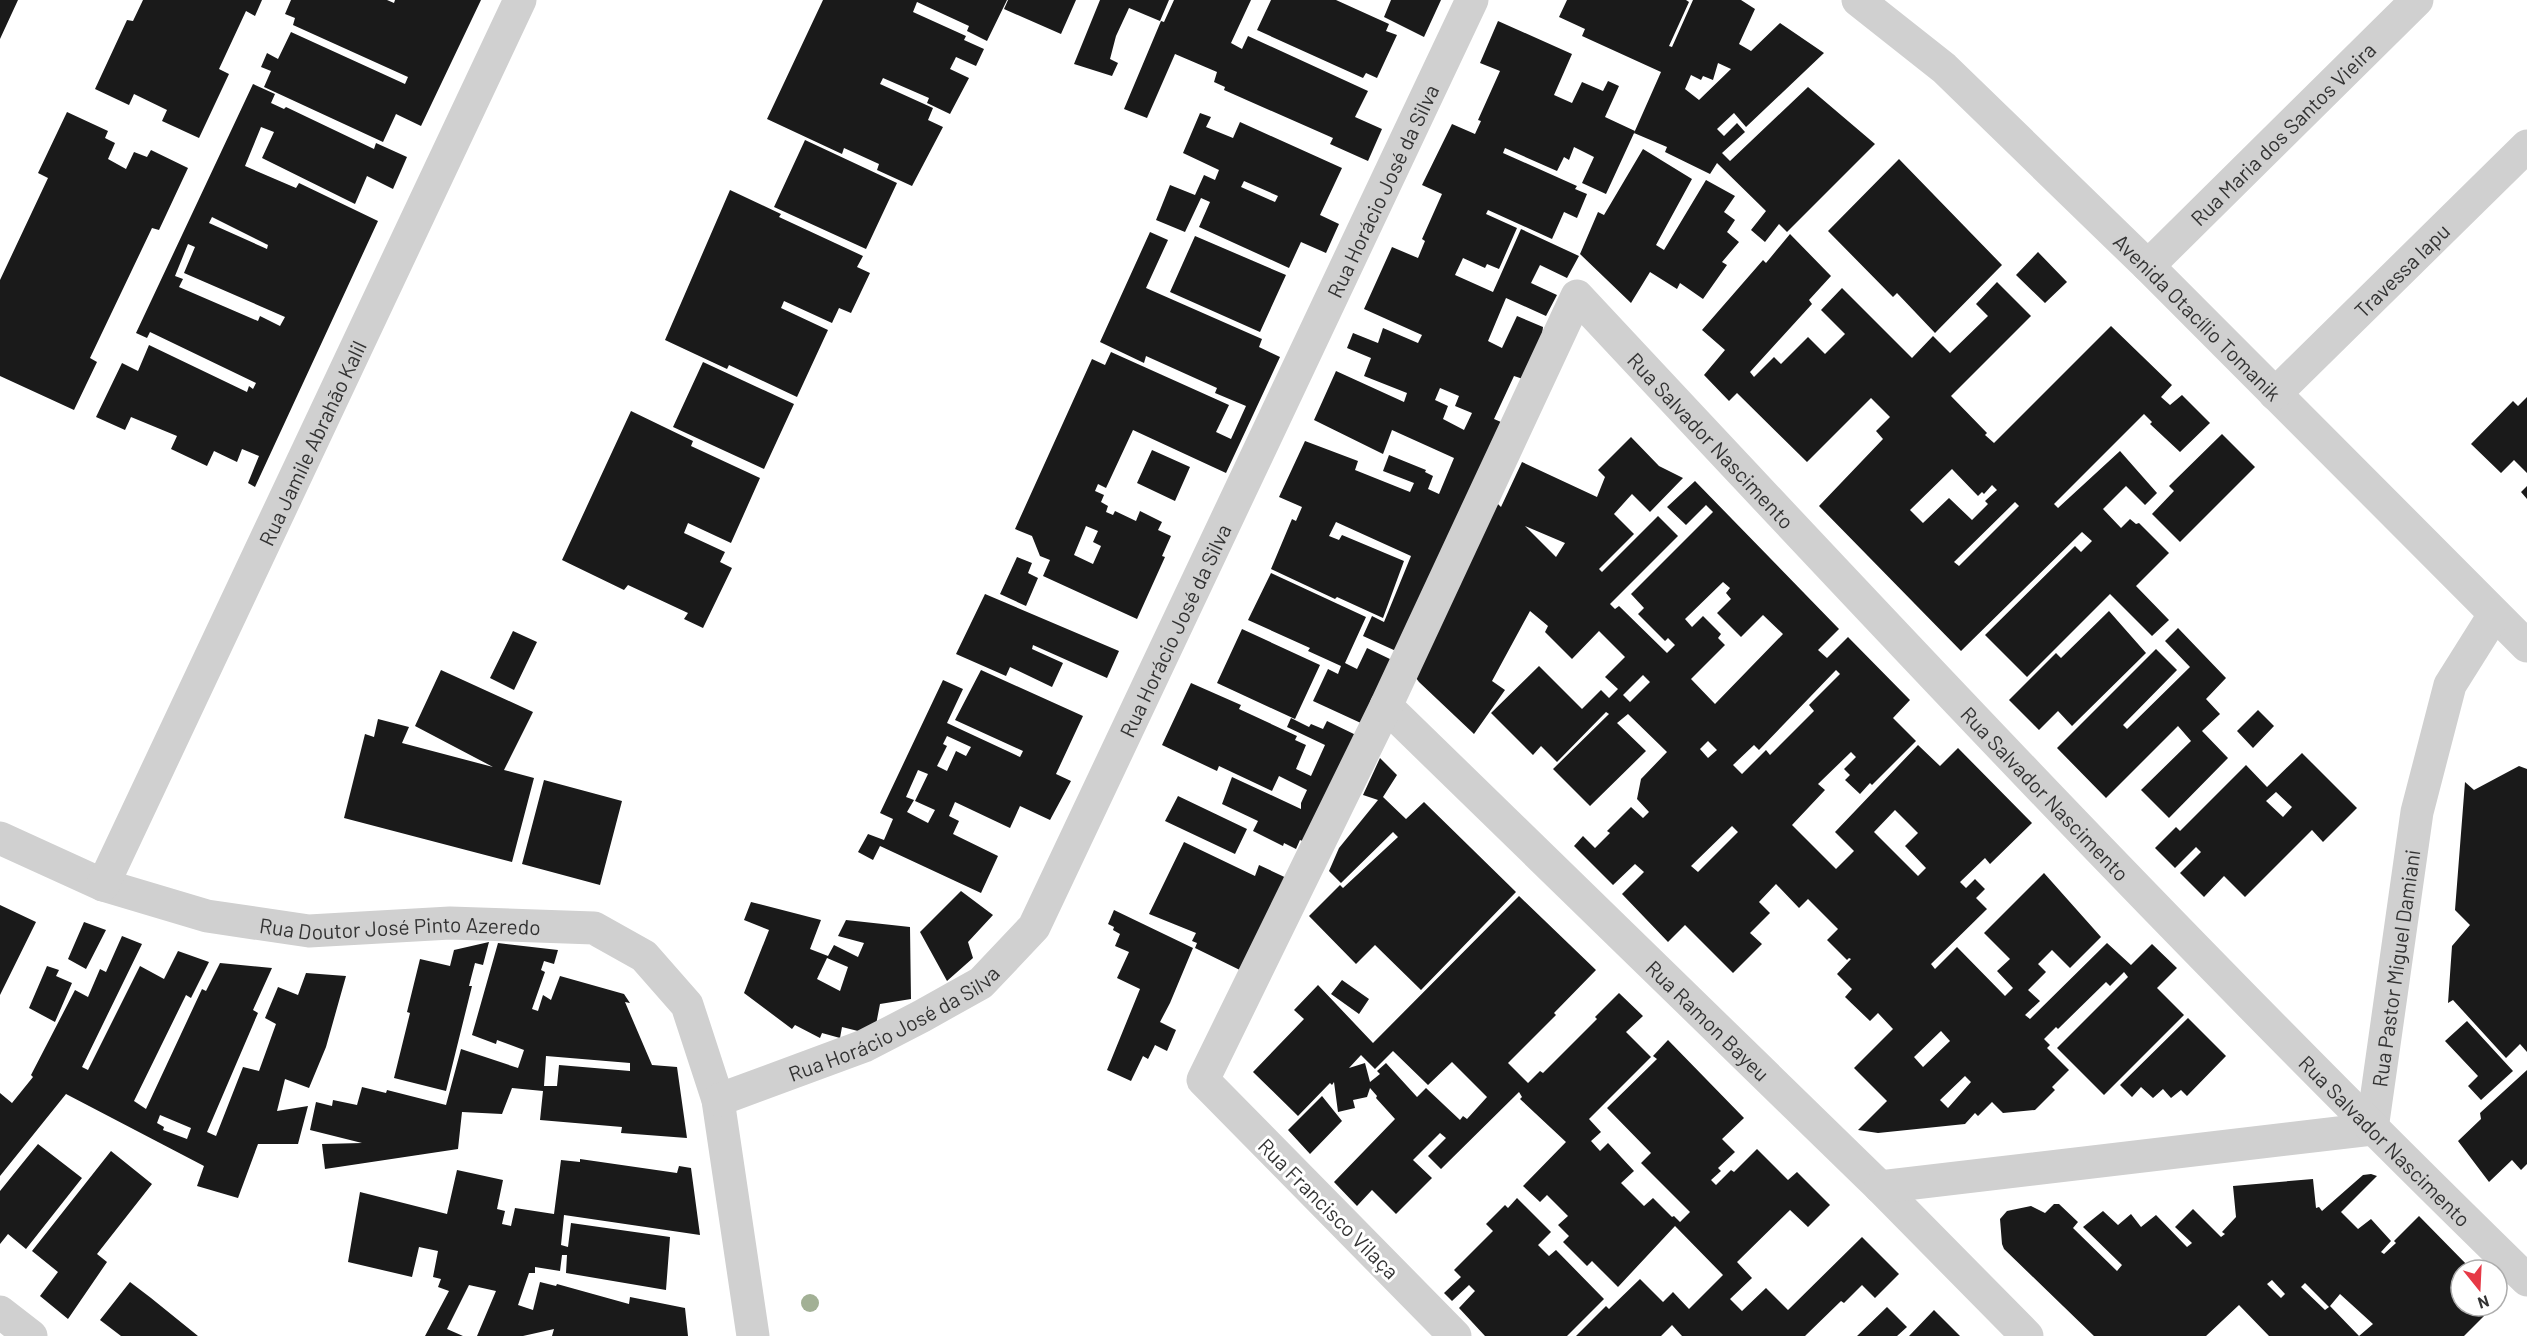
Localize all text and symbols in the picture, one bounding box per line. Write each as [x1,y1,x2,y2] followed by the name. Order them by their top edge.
[2185,36,2380,230] street label: Rua Maria dos Santos Vieira
[1321,80,1443,301] street label: Rua Horácio José da Silva
[2348,218,2454,322] street label: Travessa Iapu
[2109,228,2287,405] street label: Avenida Otacílio Tomanik
[252,336,370,549] street label: Rua Jamile Abrahão Kalil
[1623,347,1800,533] street label: Rua Salvador Nascimento
[1113,520,1235,741] street label: Rua Horácio José da Silva
[1956,701,2135,885] street label: Rua Salvador Nascimento
[2366,848,2424,1088] street label: Rua Pastor Miguel Damiani
[258,911,541,944] street label: Rua Doutor José Pinto Azeredo
[1642,954,1775,1086] street label: Rua Ramon Bayeu
[785,960,1004,1086] street label: Rua Horácio José da Silva
[2295,1050,2477,1231] street label: Rua Salvador Nascimento
[1254,1133,1404,1283] street label: Rua Francisco Vilaça
[2449,1258,2509,1318] north arrow
[2476,1292,2492,1313] text: N

